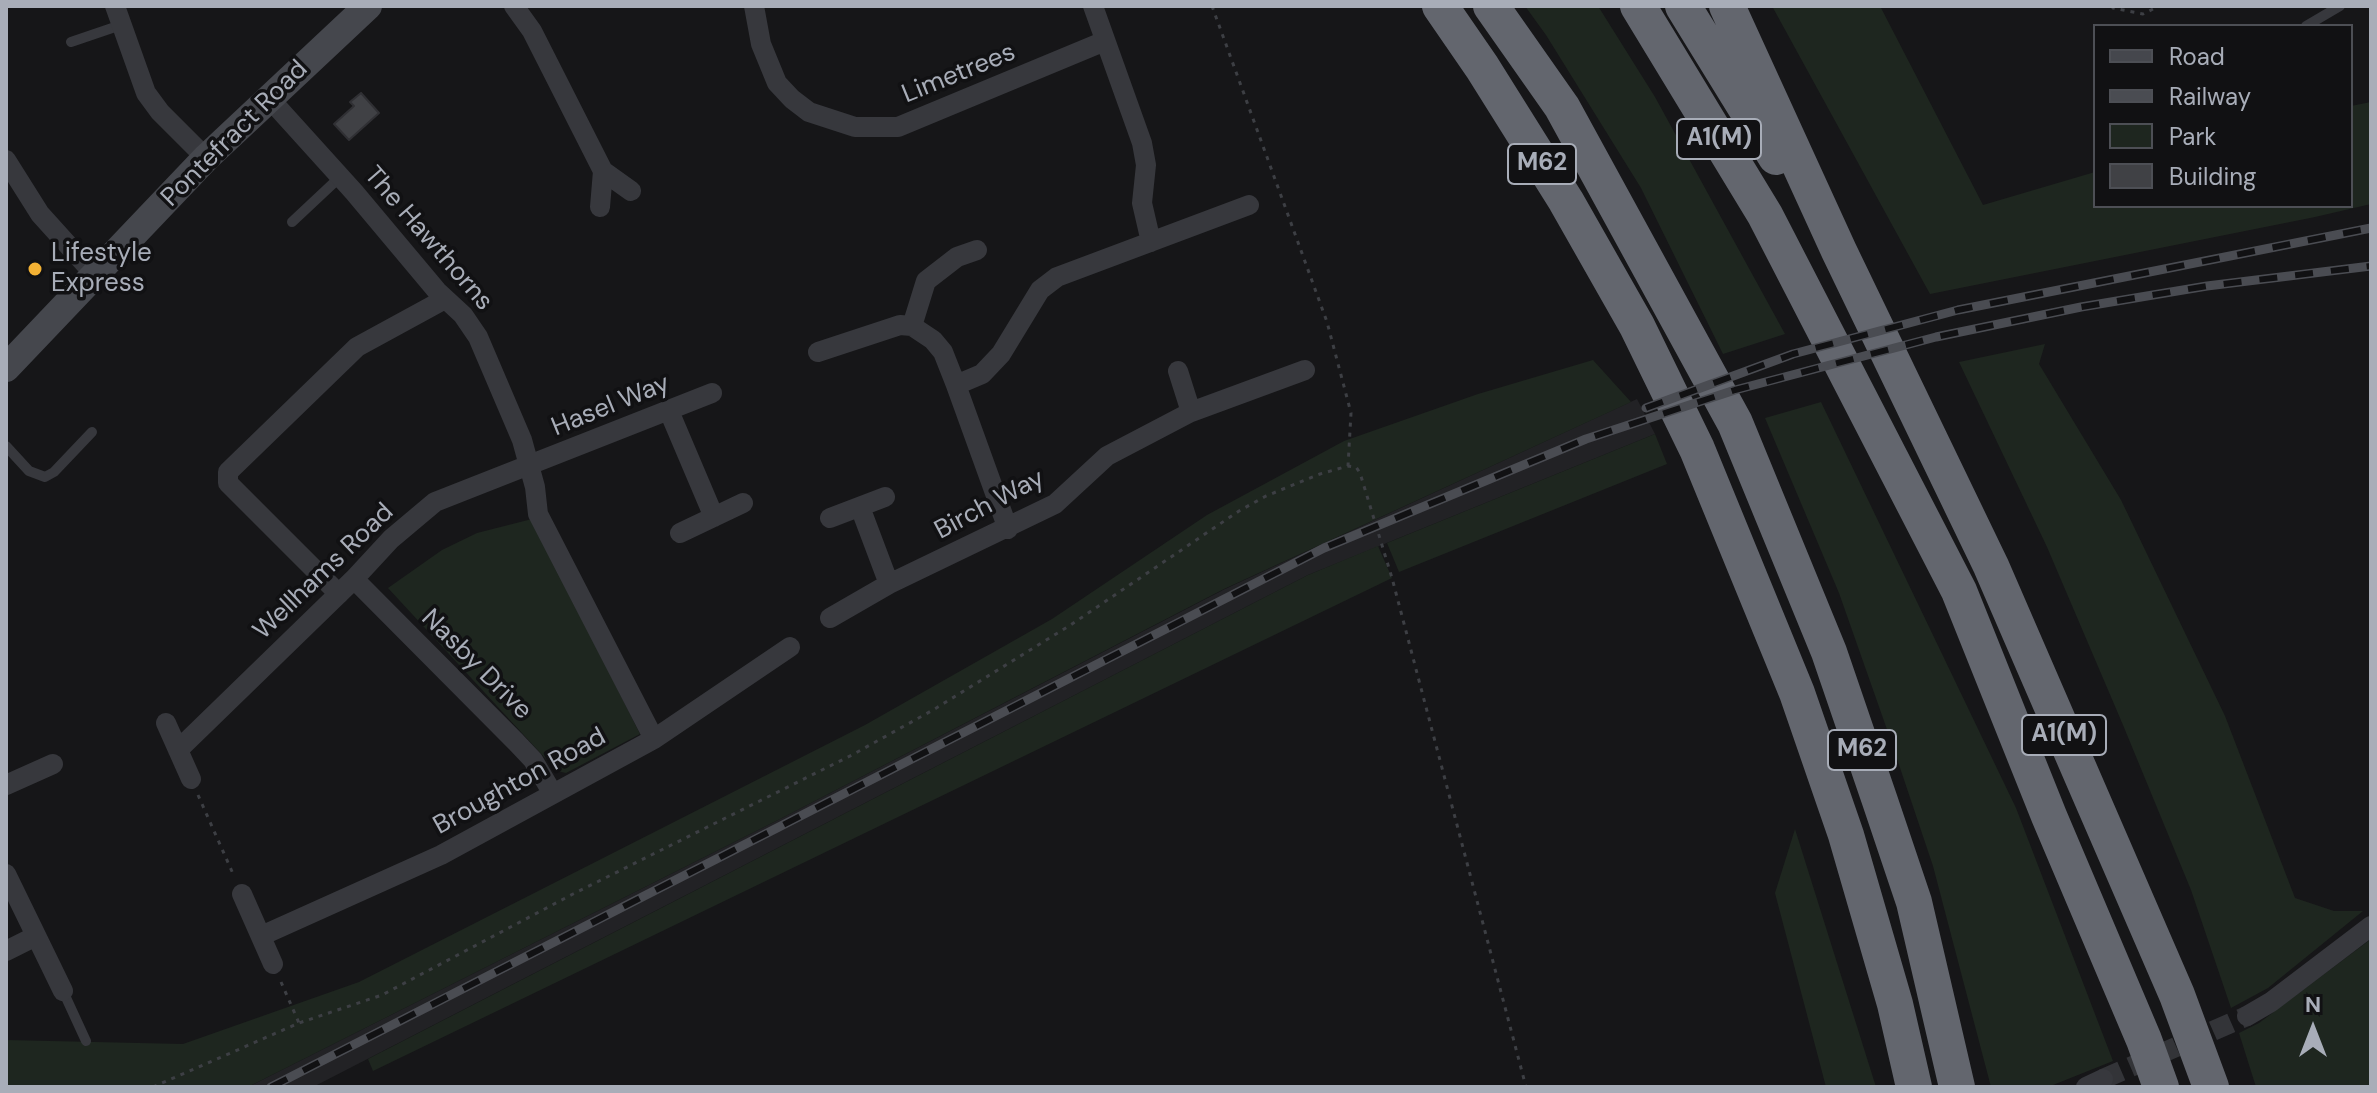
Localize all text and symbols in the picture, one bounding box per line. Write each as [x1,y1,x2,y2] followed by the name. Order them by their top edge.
[2093,24,2353,208] legend
[898,37,1020,111] street label: Limetrees
[2169,41,2225,72] text: Road
[155,54,315,214] street label: Pontefract Road
[2169,81,2251,112] text: Railway
[1677,119,1761,159] road number: A1(M)
[2169,121,2216,152] text: Park
[1508,144,1576,184] road number: M62
[357,161,499,317] street label: The Hawthorns
[2169,161,2256,192] text: Building
[51,238,152,300] place label: Lifestyle Express
[26,260,44,278] marker: Lifestyle Express
[547,368,675,444] street label: Hasel Way
[930,463,1050,547] street label: Birch Way
[247,497,401,647] street label: Wellhams Road
[414,603,538,727] street label: Nasby Drive
[2022,715,2106,755] road number: A1(M)
[428,722,612,842] street label: Broughton Road
[1828,730,1896,770] road number: M62
[2273,989,2353,1069] north arrow
[2305,990,2321,1019] text: N

